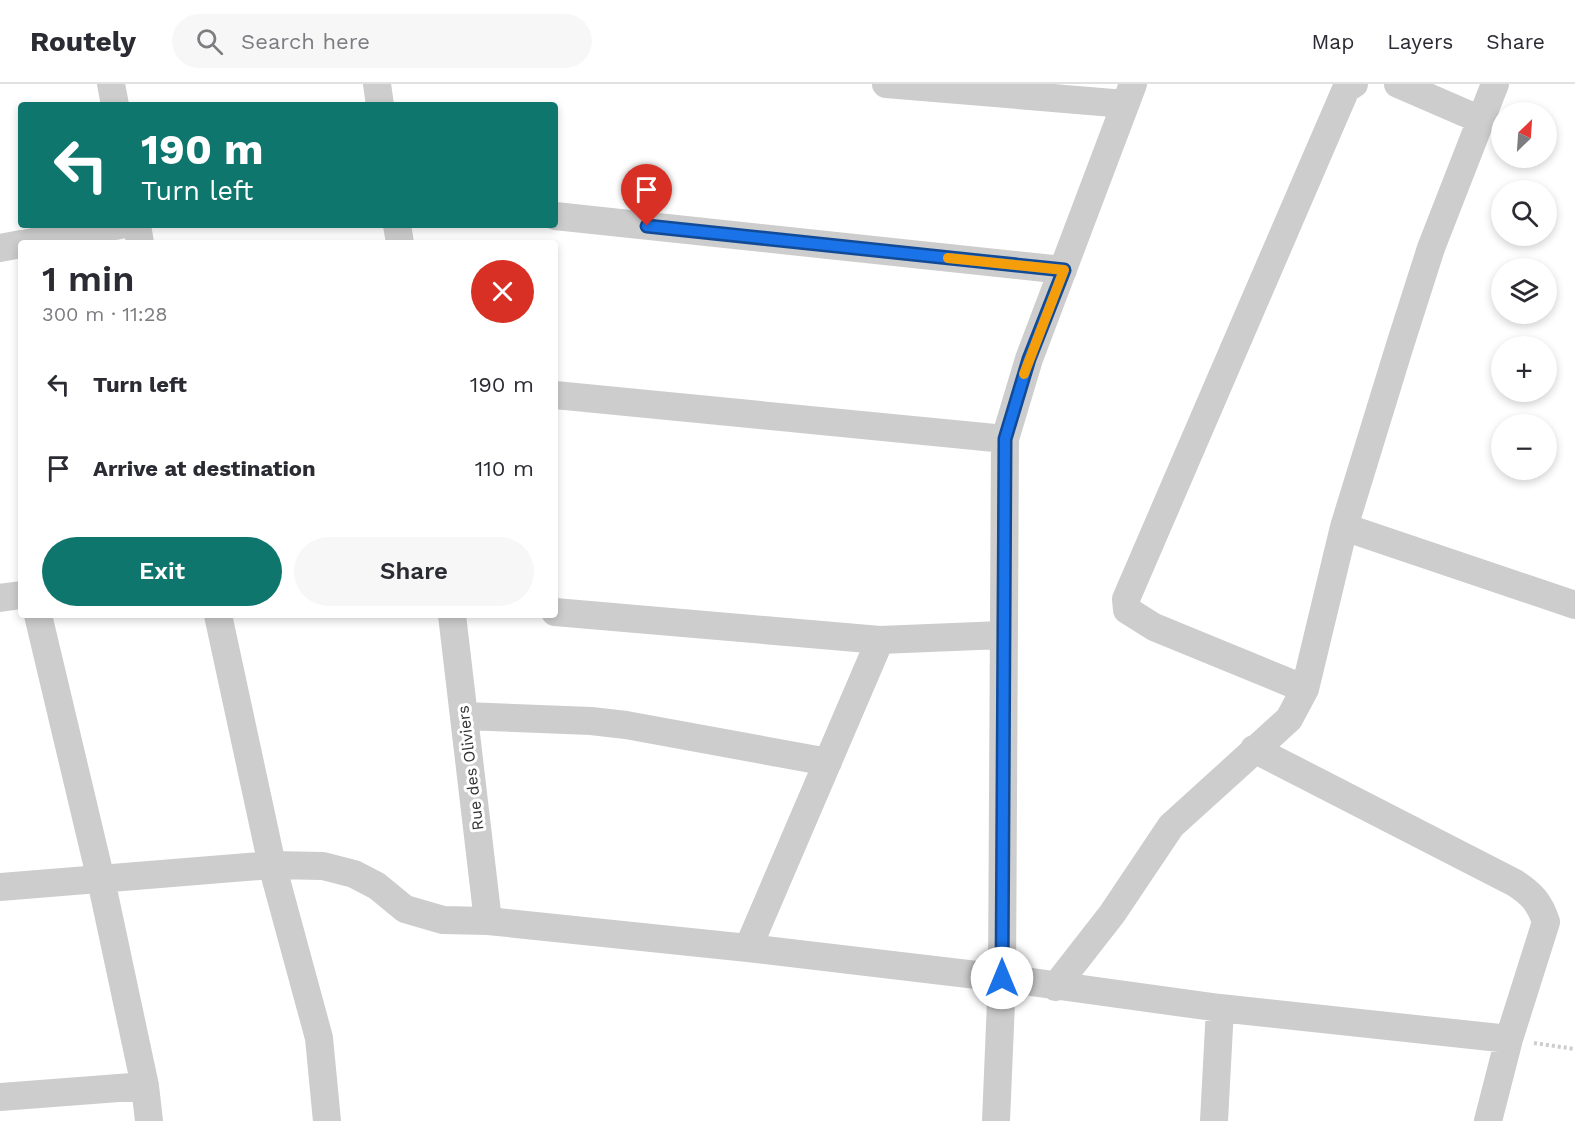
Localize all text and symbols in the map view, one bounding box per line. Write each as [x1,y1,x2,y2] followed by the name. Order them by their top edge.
[172,14,592,68] search box
[30,25,136,58] text: Routely
[193,25,226,58] icon: search
[241,29,370,54] text: Search here
[1311,29,1354,54] text: Map
[1387,29,1453,54] text: Layers
[1486,29,1545,54] text: Share
[1491,102,1557,168] north arrow
[1491,102,1557,480] map controls
[141,125,264,174] text: 190 m
[42,126,120,204] icon: left
[621,164,672,226] pin
[630,173,663,206] icon: arrive
[141,175,253,207] text: Turn left
[1491,180,1557,246] button: search
[42,258,134,300] text: 1 min
[1491,258,1557,324] button: layers
[471,260,534,323] button: close
[42,302,168,326] text: 300 m · 11:28
[1491,336,1557,402] button: +
[42,368,75,401] icon: left
[93,372,187,397] text: Turn left
[470,372,534,397] text: 190 m
[1491,414,1557,480] button: −
[42,452,75,485] icon: arrive
[93,456,316,481] text: Arrive at destination
[475,456,534,481] text: 110 m
[42,537,282,606] button: Exit
[294,537,534,606] button: Share
[453,704,488,831] street label: Rue des Oliviers
[970,946,1034,1010] position arrow

